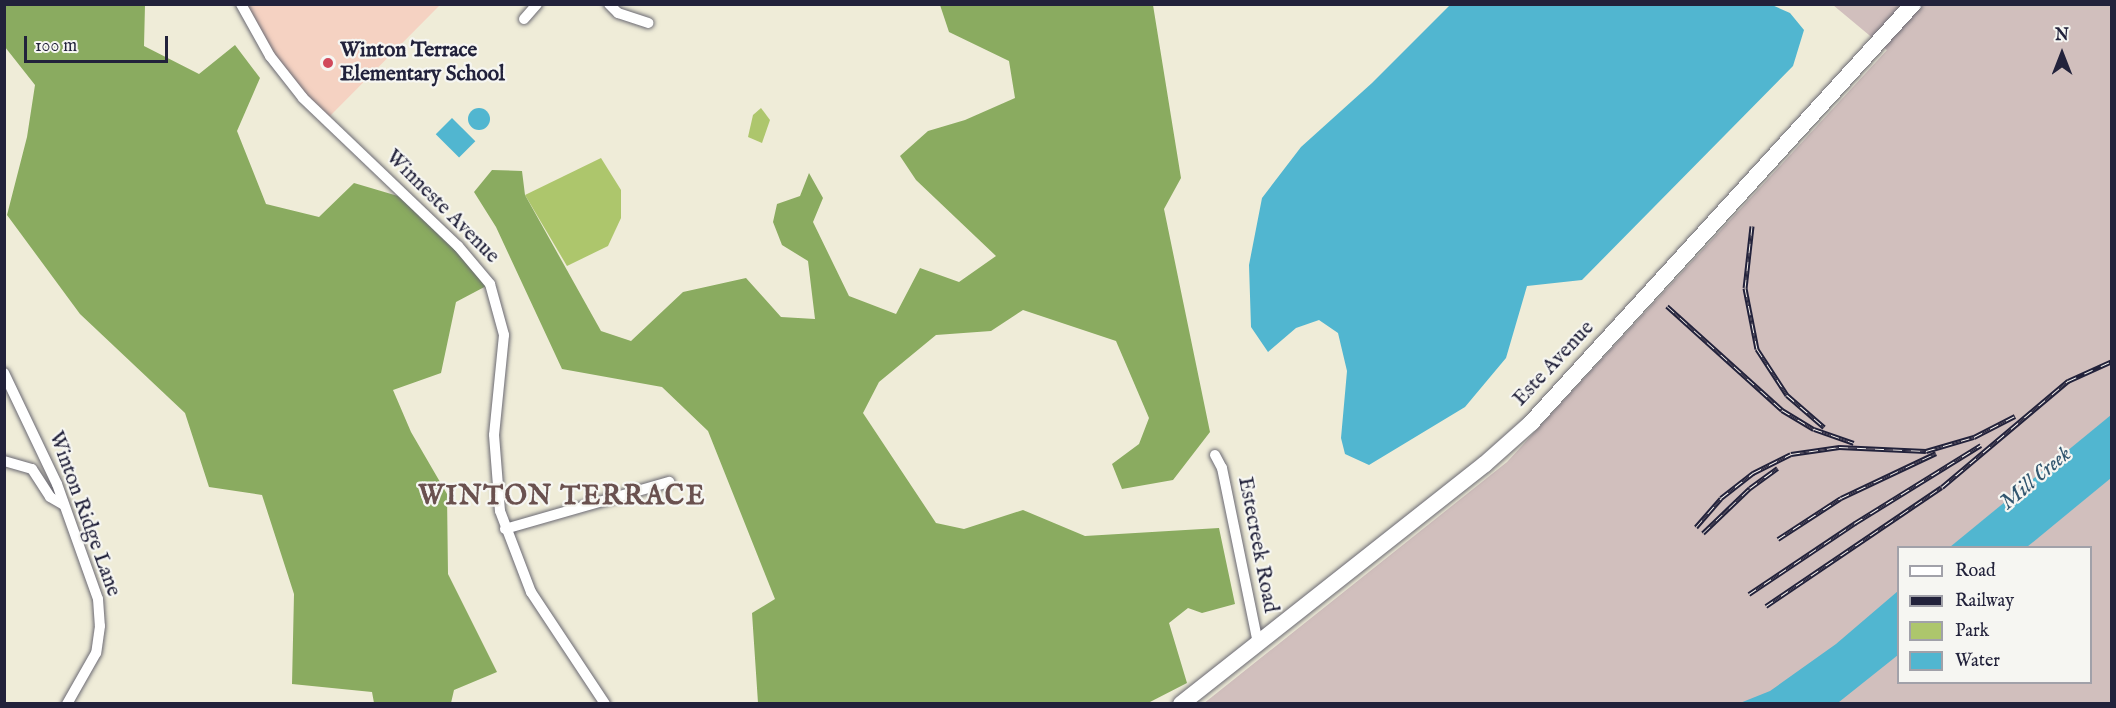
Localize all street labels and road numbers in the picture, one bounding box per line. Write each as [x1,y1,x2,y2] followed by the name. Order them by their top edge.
[380,145,504,269] street label: Winneste Avenue
[1508,316,1600,412] street label: Este Avenue
[42,428,126,600] street label: Winton Ridge Lane
[1231,475,1283,615] street label: Estecreek Road

